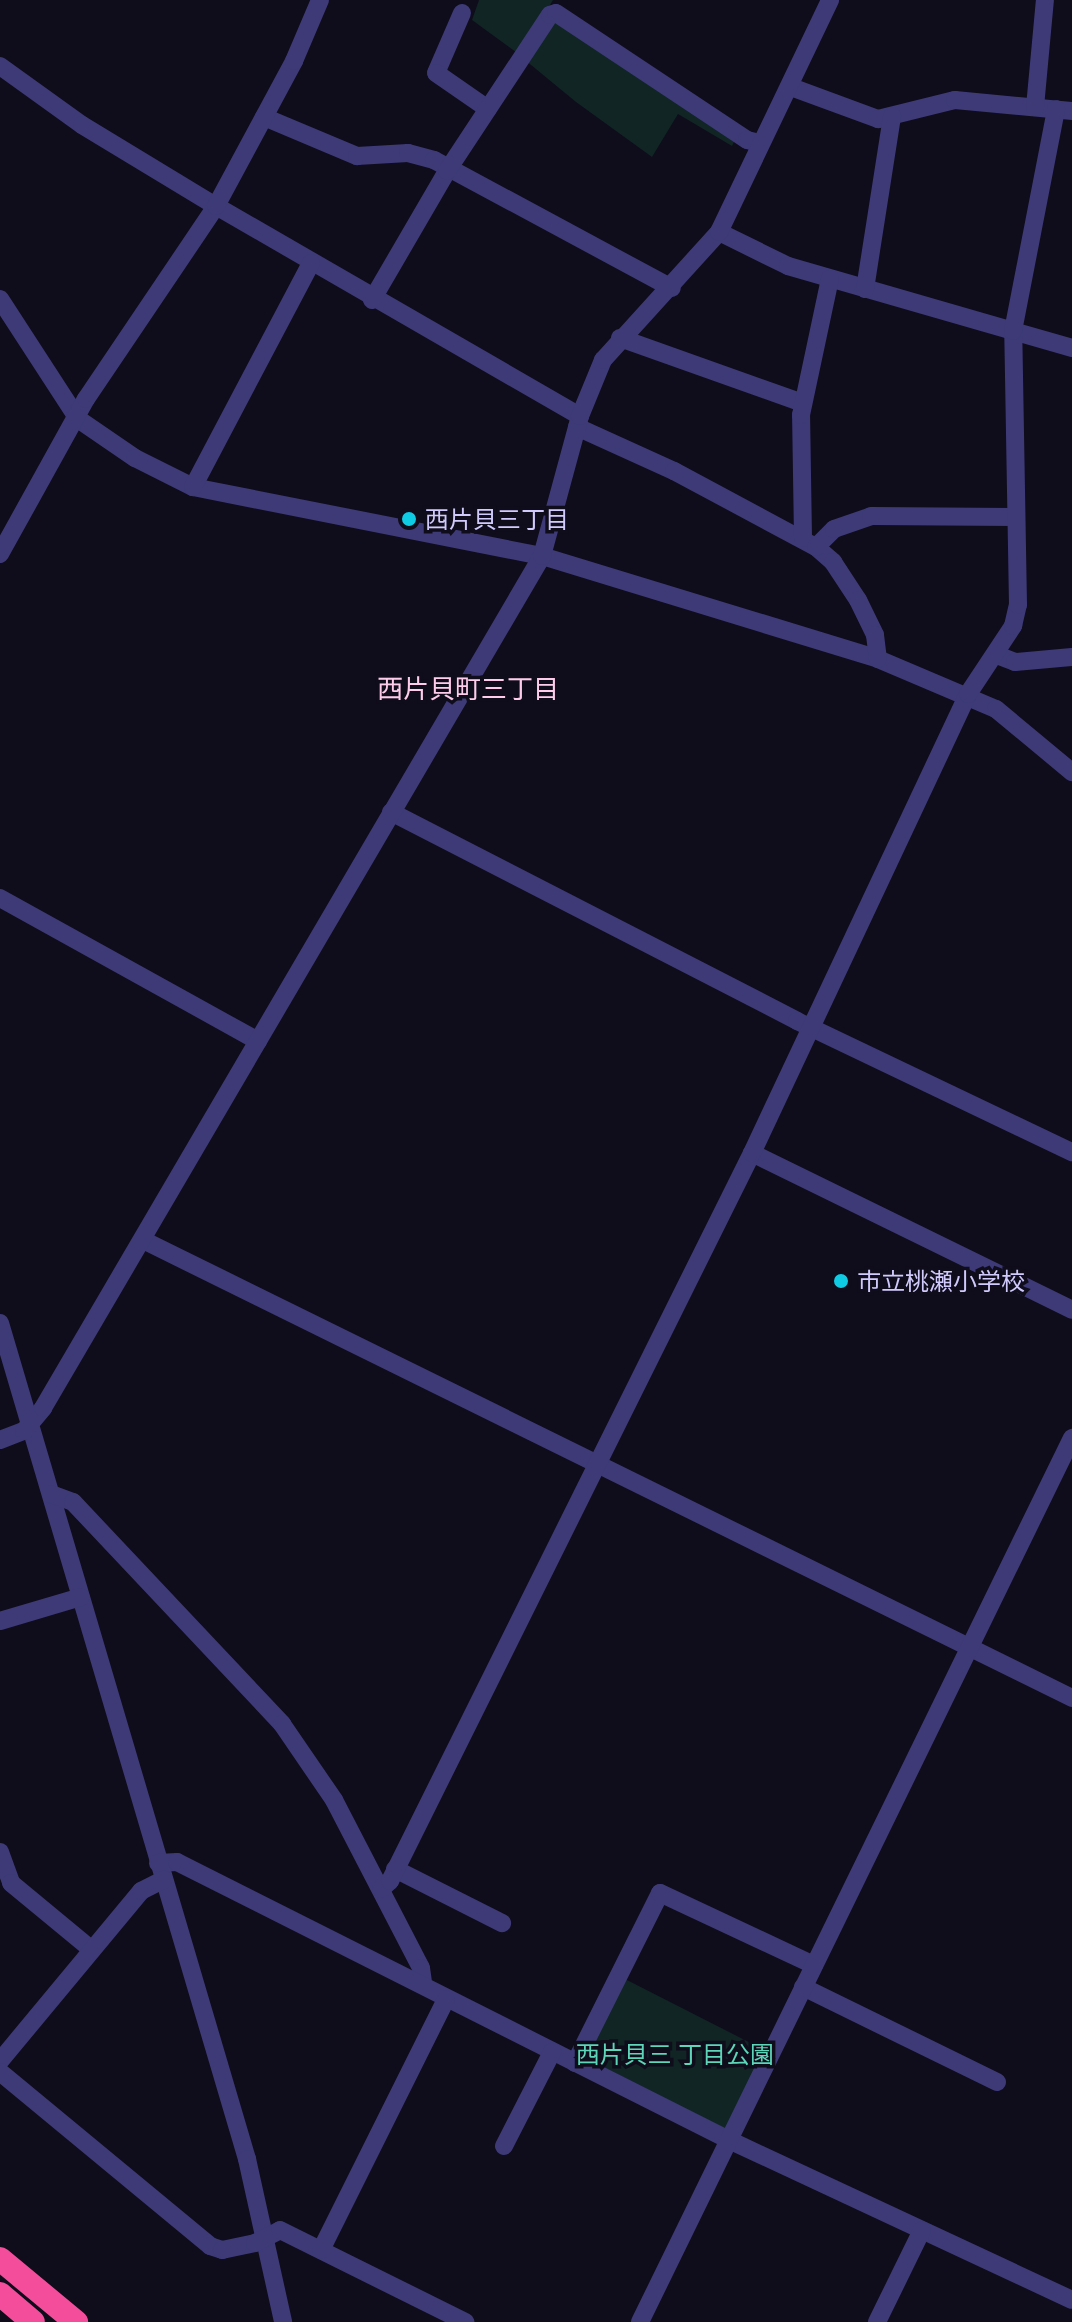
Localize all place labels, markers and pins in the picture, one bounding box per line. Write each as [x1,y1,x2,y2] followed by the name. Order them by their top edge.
[425,505,569,533] place label: 西片貝三丁目
[400,510,418,528] marker: 西片貝三丁目
[857,1267,1025,1295] place label: 市立桃瀬小学校
[832,1272,850,1290] marker: 市立桃瀬小学校

